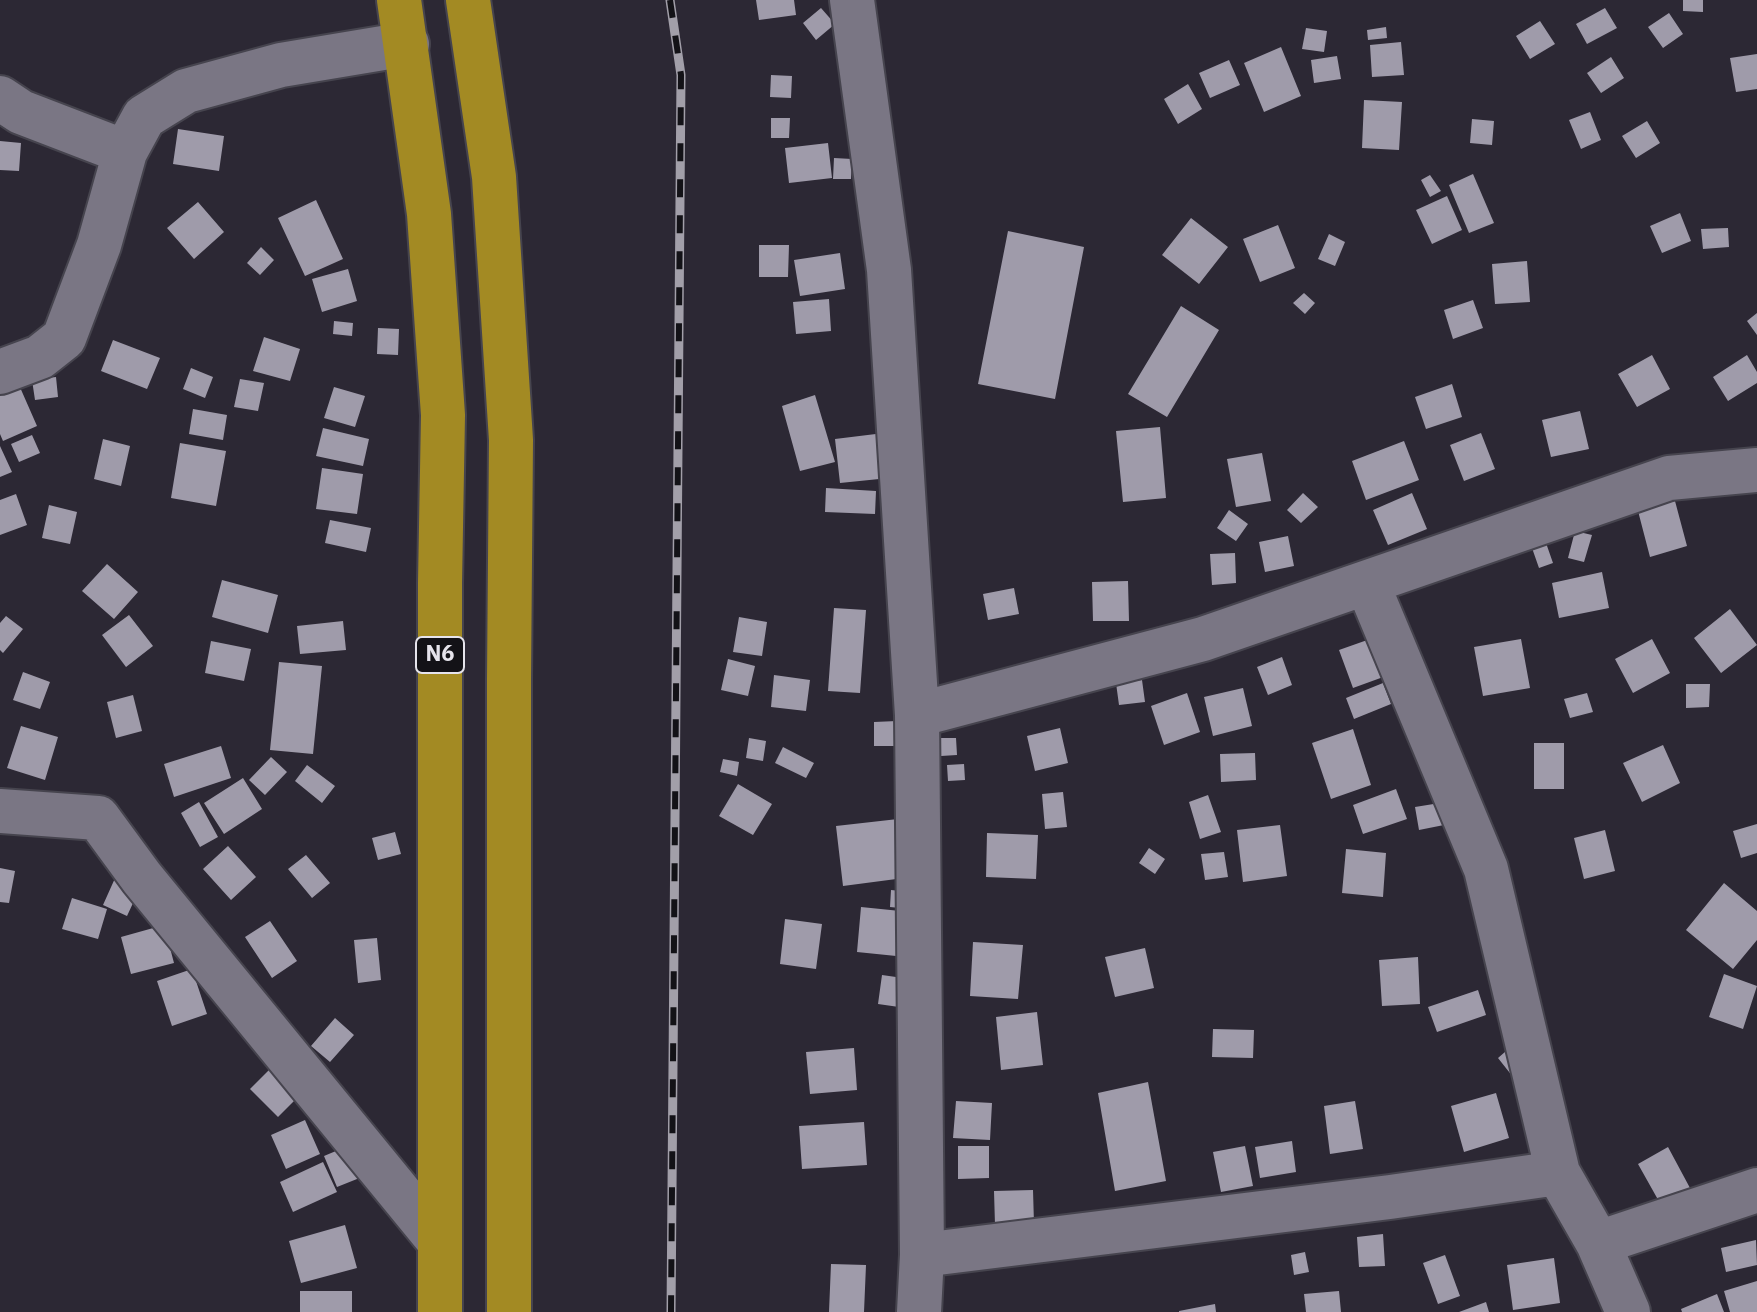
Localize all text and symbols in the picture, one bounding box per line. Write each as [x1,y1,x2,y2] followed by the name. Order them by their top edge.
[416,637,464,673] road number: N6

